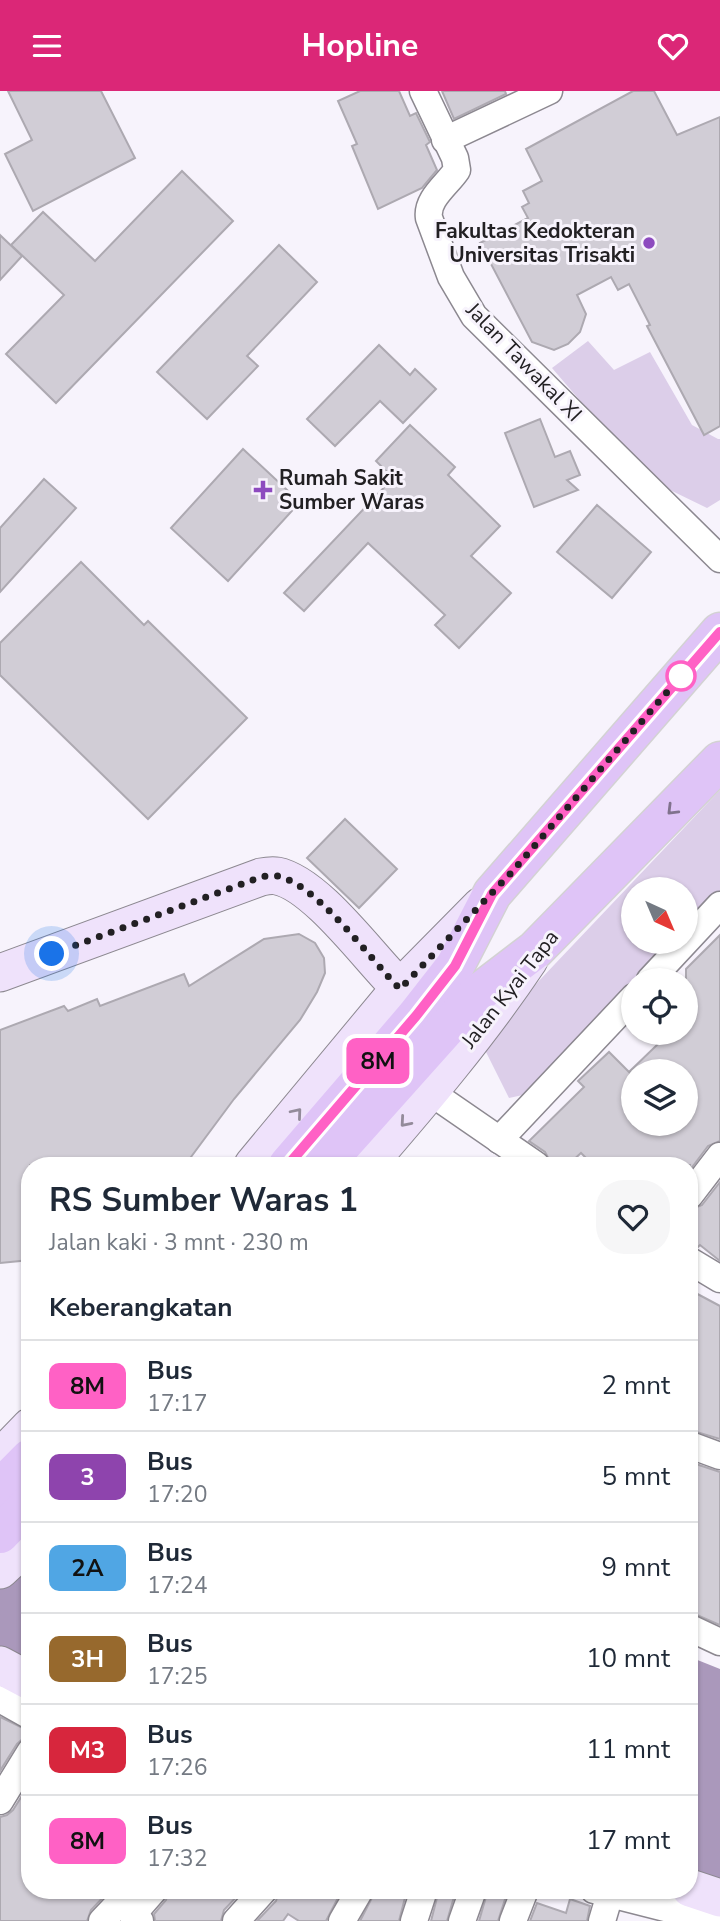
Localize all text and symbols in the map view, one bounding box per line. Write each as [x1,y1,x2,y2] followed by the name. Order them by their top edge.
[302,24,418,67] text: Hopline
[28,27,66,65] icon: menu
[654,27,692,65] icon: heart
[435,217,635,269] place label: Fakultas Kedokteran Universitas Trisakti
[641,235,657,251] marker: Fakultas Kedokteran Universitas Trisakti
[459,296,588,428] street label: Jalan Tawakal XI
[279,464,424,516] place label: Rumah Sakit Sumber Waras
[253,480,273,500] marker: Rumah Sakit Sumber Waras
[666,661,696,691] unlabelled marker
[668,802,681,815] one-way arrow
[621,877,698,954] north arrow
[621,877,698,1136] map controls
[454,924,565,1055] street label: Jalan Kyai Tapa
[34,936,69,971] your location
[621,968,698,1045] button: locate
[346,1038,410,1084] line badge: 8M
[360,1045,396,1077] text: 8M
[621,1059,698,1136] button: layers
[289,1108,301,1121] one-way arrow
[401,1113,413,1126] one-way arrow
[49,1178,358,1223] text: RS Sumber Waras 1
[596,1180,670,1254] button: heart
[49,1227,309,1258] text: Jalan kaki · 3 mnt · 230 m
[49,1290,232,1325] text: Keberangkatan
[147,1353,193,1388] text: Bus
[602,1368,670,1403] text: 2 mnt
[70,1370,105,1402] text: 8M
[147,1388,207,1419] text: 17:17
[147,1444,193,1479] text: Bus
[602,1459,670,1494] text: 5 mnt
[80,1461,95,1493] text: 3
[147,1479,207,1510] text: 17:20
[147,1535,193,1570] text: Bus
[602,1550,670,1585] text: 9 mnt
[71,1552,104,1584] text: 2A
[147,1570,207,1601] text: 17:24
[147,1626,193,1661] text: Bus
[586,1641,670,1676] text: 10 mnt
[71,1643,104,1675] text: 3H
[147,1661,207,1692] text: 17:25
[147,1717,193,1752] text: Bus
[586,1732,670,1767] text: 11 mnt
[70,1734,105,1766] text: M3
[147,1752,207,1783] text: 17:26
[147,1808,193,1843] text: Bus
[586,1823,670,1858] text: 17 mnt
[70,1825,105,1857] text: 8M
[147,1843,207,1874] text: 17:32

